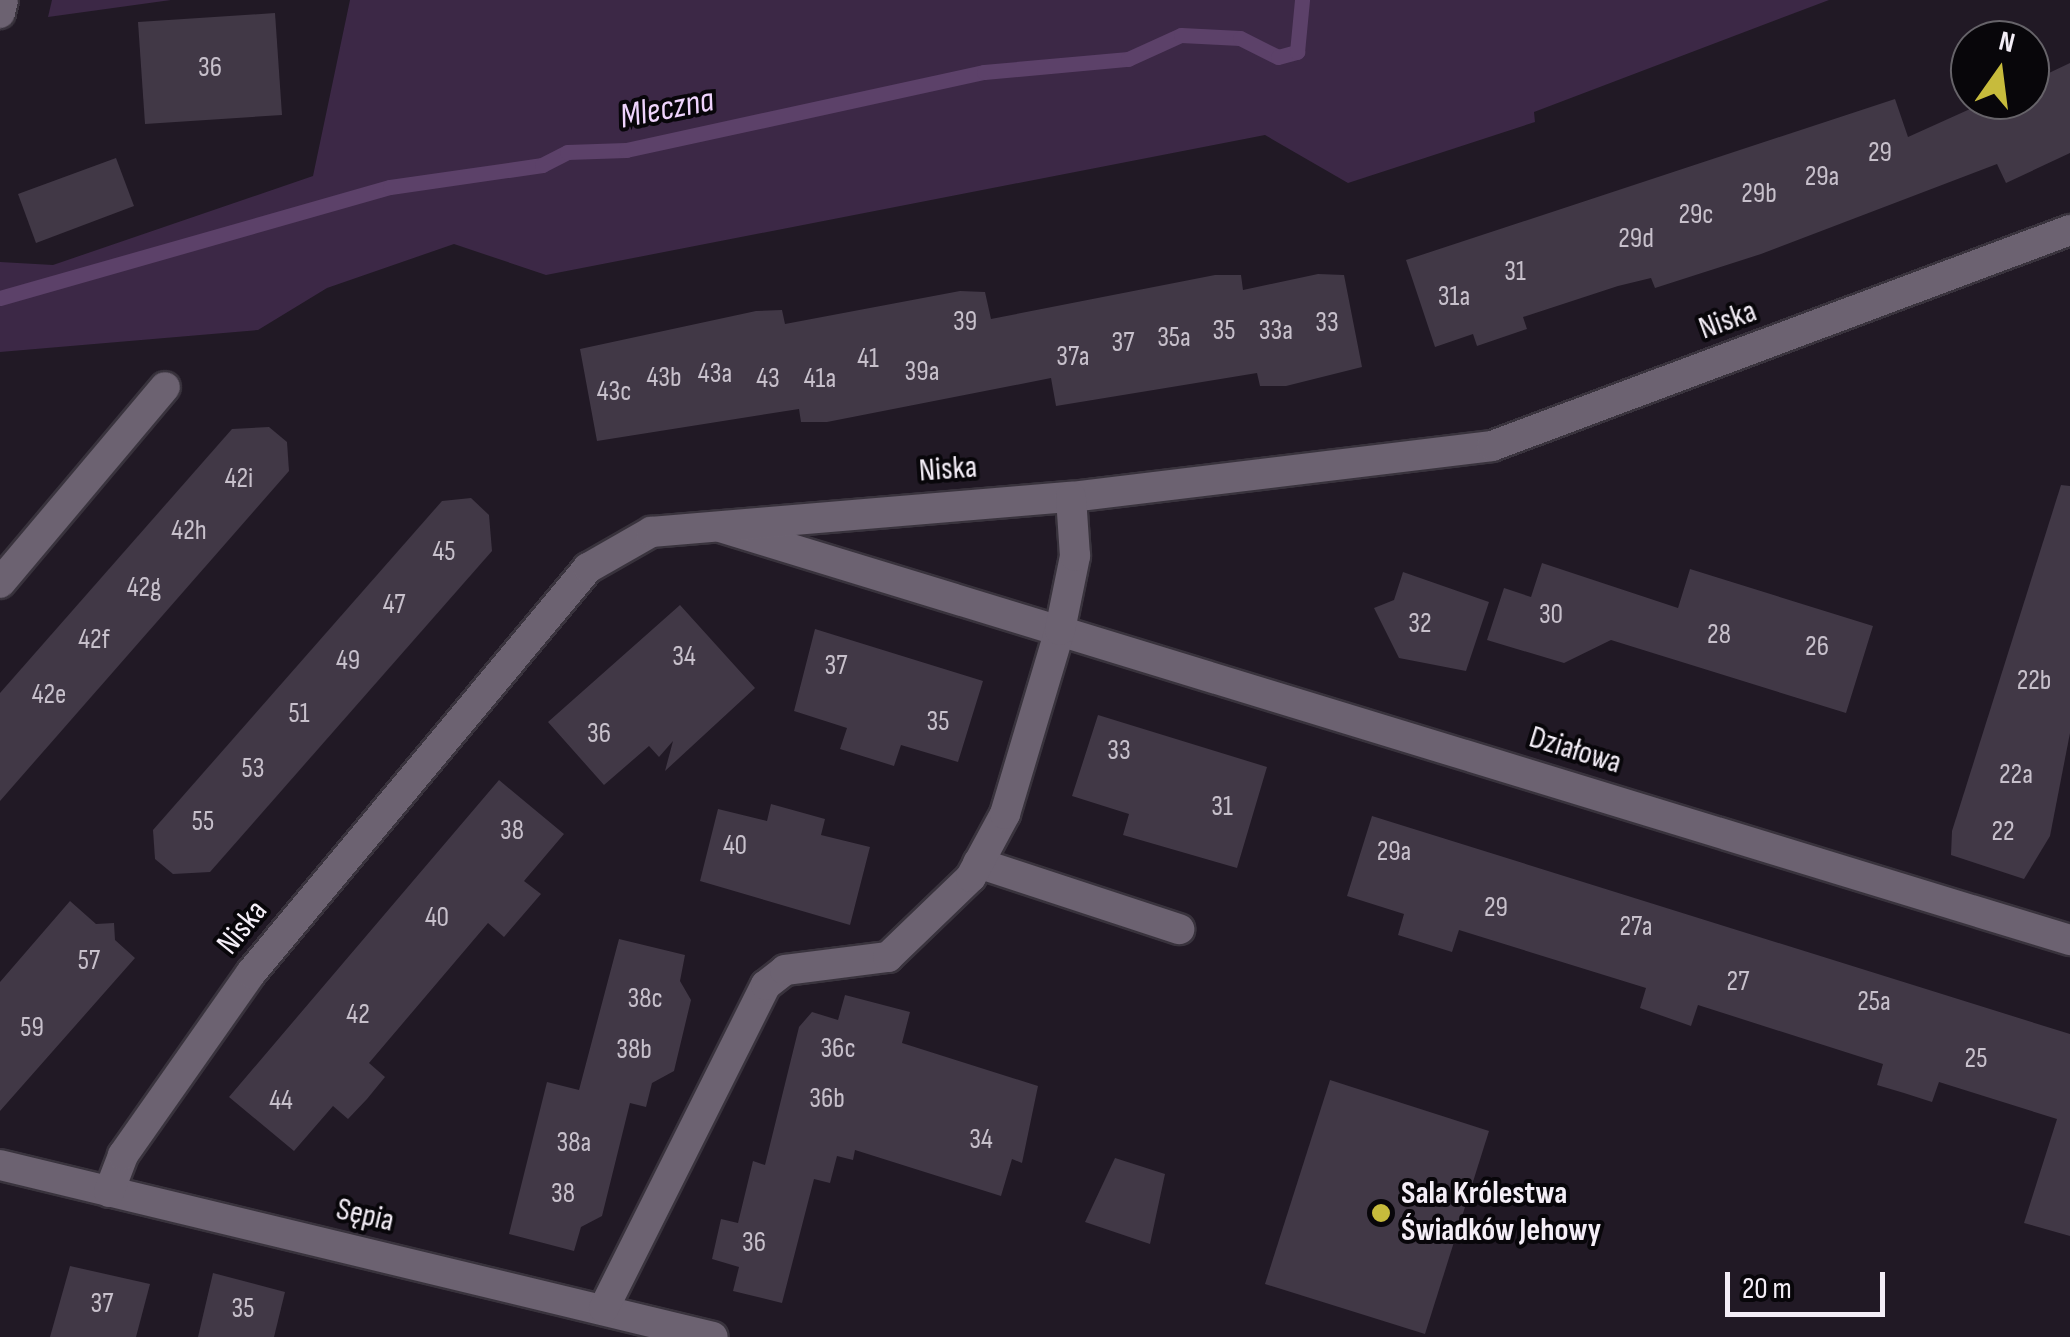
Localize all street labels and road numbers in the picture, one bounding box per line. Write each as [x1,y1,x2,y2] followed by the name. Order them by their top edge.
[1694,293,1762,349] street label: Niska
[918,449,978,491] street label: Niska
[1524,719,1626,783] street label: Działowa
[210,893,276,963] street label: Niska
[332,1191,398,1241] street label: Sępia

